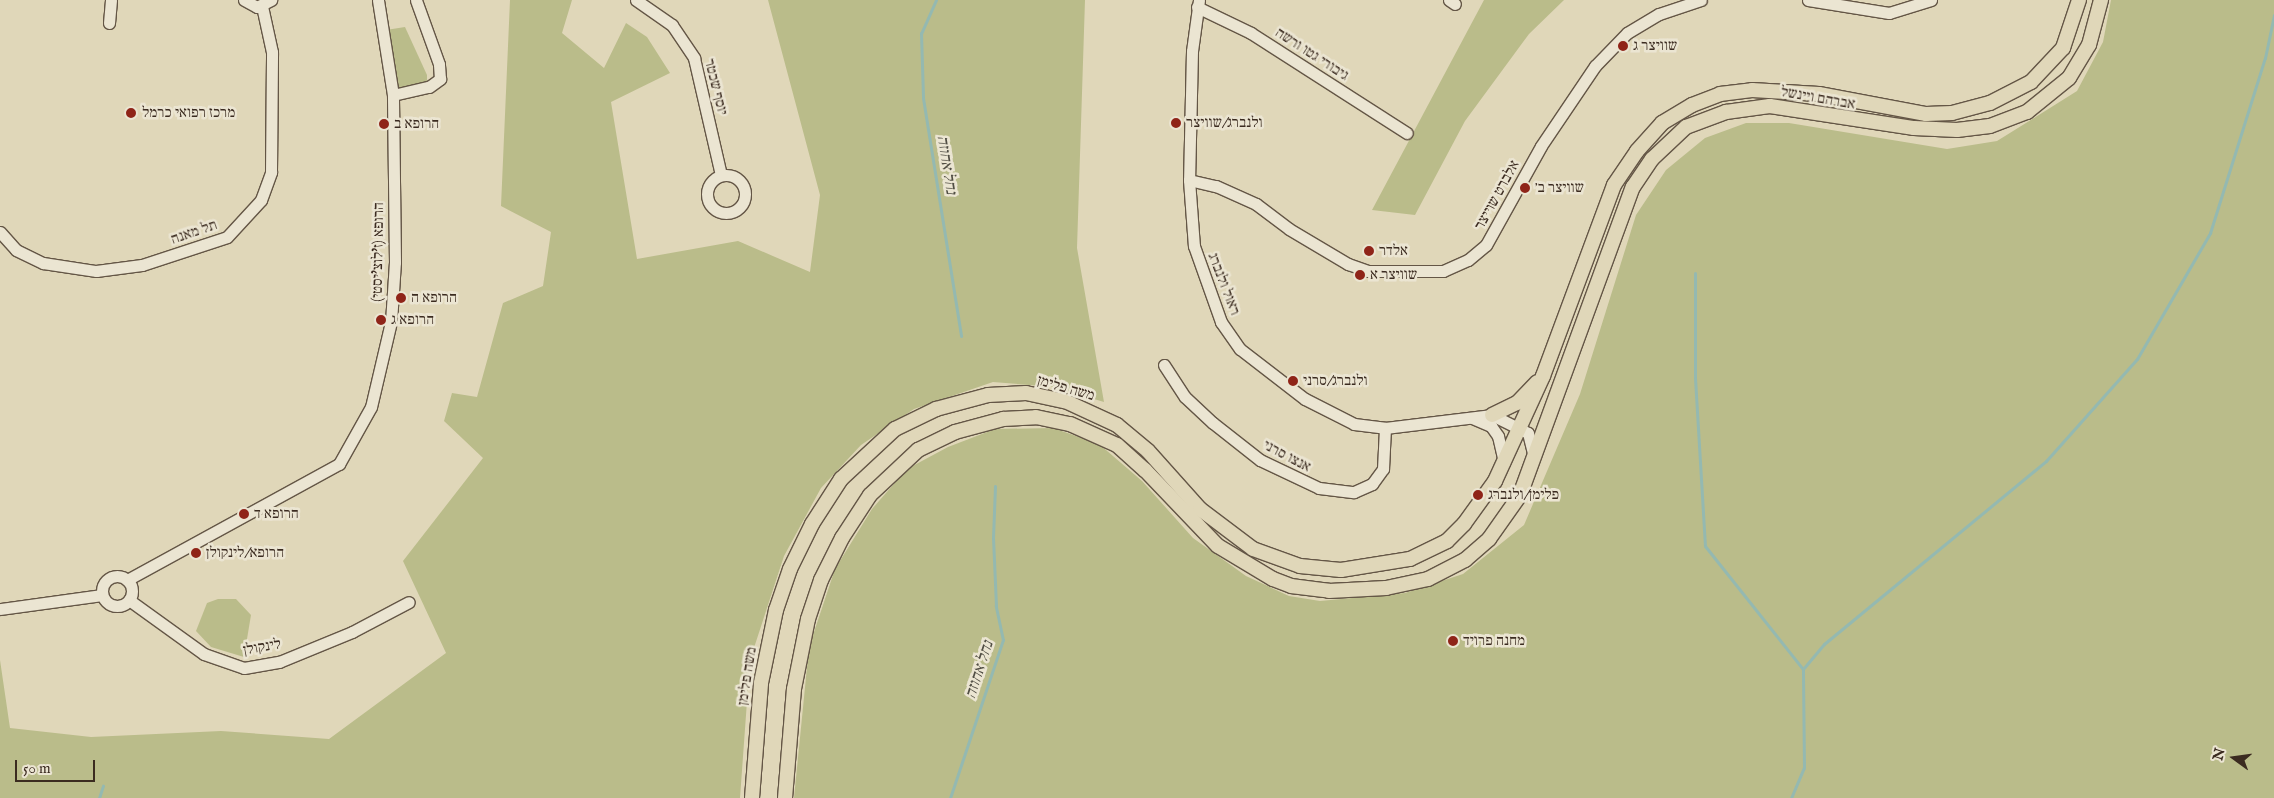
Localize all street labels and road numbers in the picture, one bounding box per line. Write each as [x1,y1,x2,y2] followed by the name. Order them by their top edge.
[1272,24,1352,84] street label: גיבורי גטו ורשה
[700,57,732,117] street label: יוסף שכטר
[1779,83,1857,113] street label: אברהם ויינשל
[1471,157,1523,233] street label: אלברט שוייצר
[368,202,388,302] street label: הרופא (ז'לוצ'יסטי)
[168,216,220,248] street label: תל מאנה
[1204,250,1244,318] street label: ראול ולנברג
[1035,371,1097,405] street label: משה פלימן
[1260,436,1314,476] street label: אנצו סרני
[242,635,282,659] street label: לינקולן
[734,645,760,707] street label: משה פלימן

